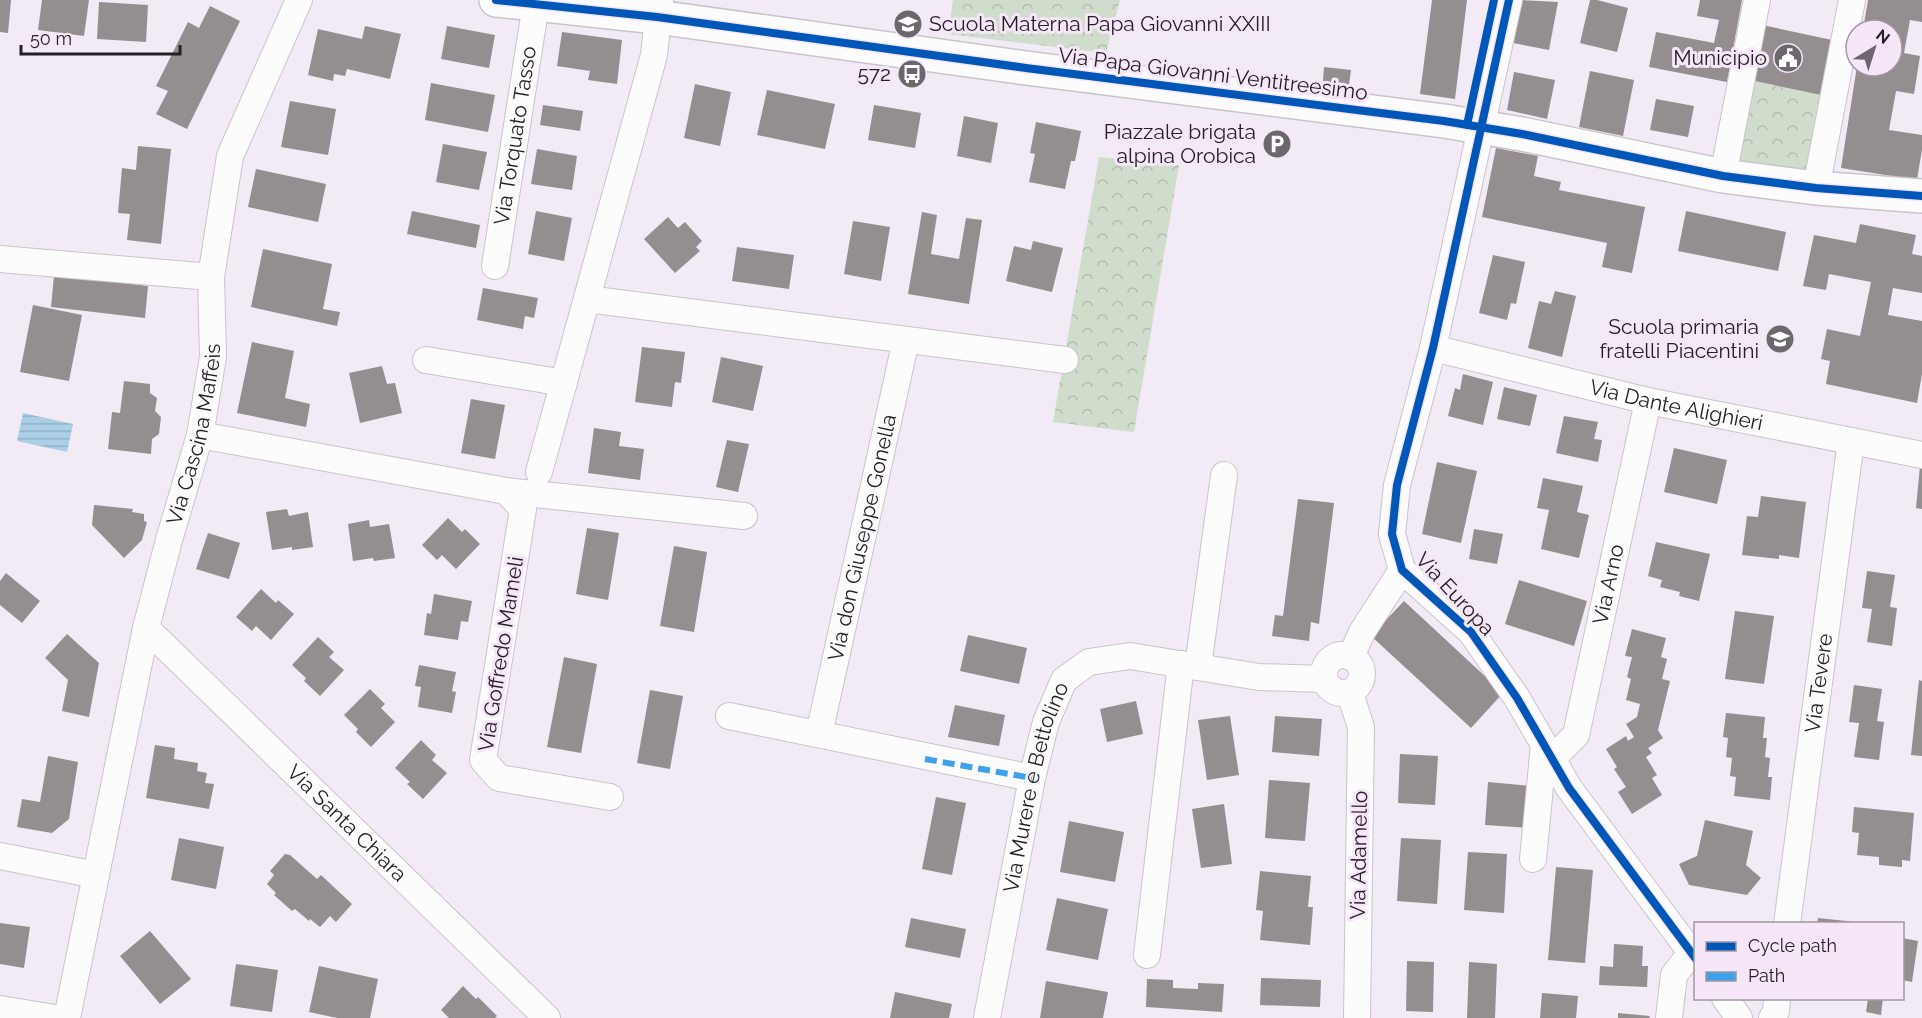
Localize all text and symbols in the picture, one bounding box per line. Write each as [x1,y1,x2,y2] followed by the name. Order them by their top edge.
[892,8,924,40] school or university icon: Scuola Materna Papa Giovanni XXIII
[929,11,1271,36] place label: Scuola Materna Papa Giovanni XXIII
[21,18,180,56] scale bar
[1844,18,1904,78] north arrow
[1872,25,1894,48] text: N
[30,28,72,49] text: 50 m
[1057,42,1369,105] street label: Via Papa Giovanni Ventitreesimo
[1772,42,1804,74] public building icon: Municipio
[489,44,541,227] street label: Via Torquato Tasso
[1673,45,1767,70] place label: Municipio
[896,58,928,90] bus stop icon: 572
[857,61,891,86] place label: 572
[1104,119,1256,168] place label: Piazzale brigata alpina Orobica
[1261,128,1293,160] parking icon: Piazzale brigata alpina Orobica
[1599,314,1759,363] place label: Scuola primaria fratelli Piacentini
[1764,323,1796,355] school or university icon: Scuola primaria fratelli Piacentini
[161,343,225,528] street label: Via Cascina Maffeis
[1587,374,1765,435] street label: Via Dante Alighieri
[822,412,901,663] street label: Via don Giuseppe Gonella
[1587,542,1629,627] street label: Via Arno
[1411,547,1500,640] street label: Via Europa
[473,555,528,753] street label: Via Goffredo Mameli
[1799,632,1837,734] street label: Via Tevere
[998,678,1074,894] street label: Via Murere e Bettolino
[282,759,412,887] street label: Via Santa Chiara
[1345,790,1372,920] street label: Via Adamello
[1694,922,1904,1000] legend
[1748,935,1837,956] text: Cycle path
[1748,965,1785,986] text: Path

